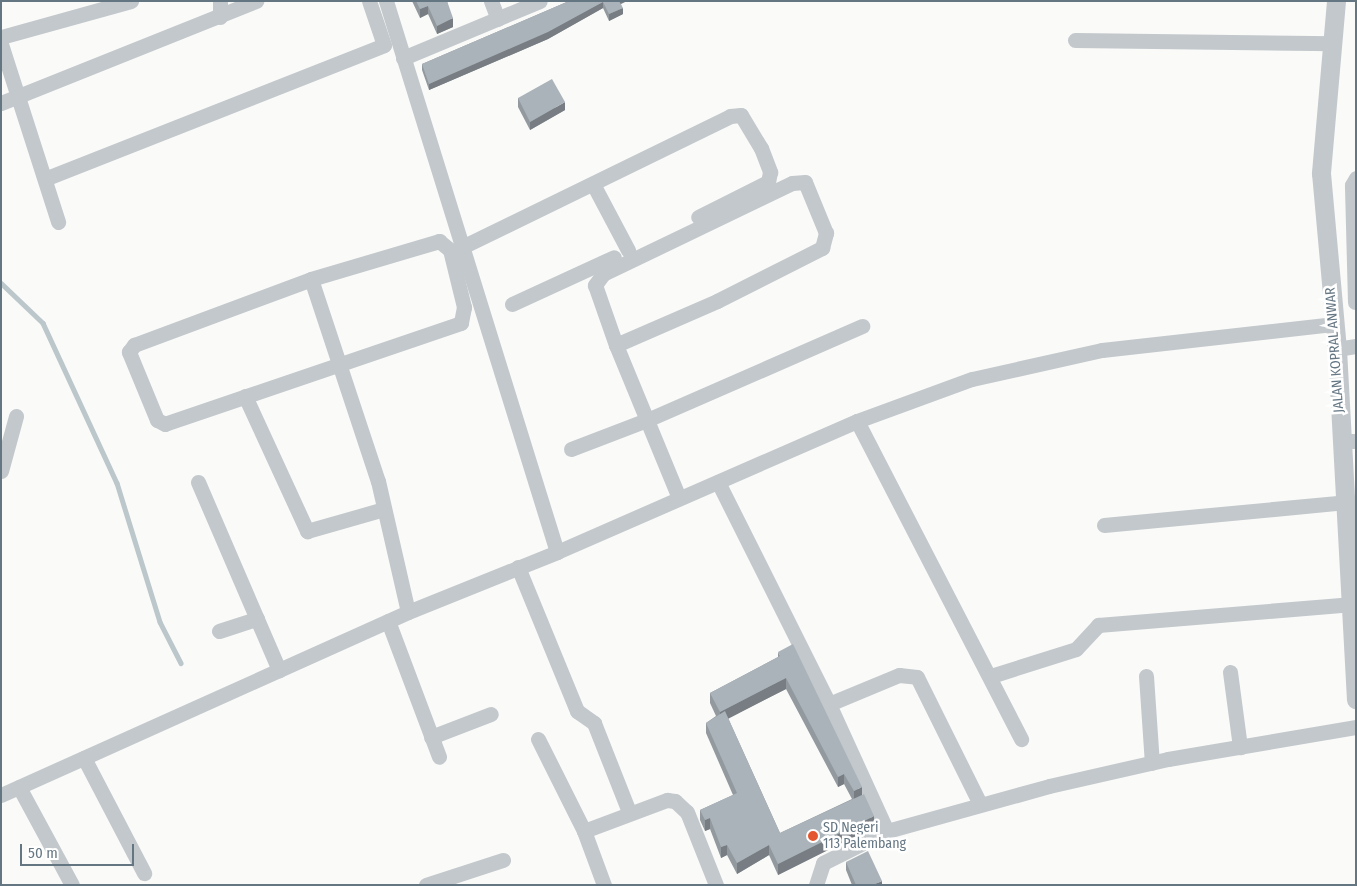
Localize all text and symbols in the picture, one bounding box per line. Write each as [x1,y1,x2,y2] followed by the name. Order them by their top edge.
[1322,287,1348,413] street label: JALAN KOPRAL ANWAR
[823,820,906,852] place label: SD Negeri 113 Palembang
[807,830,819,842] marker: SD Negeri 113 Palembang
[22,834,136,866] scale bar
[28,844,58,862] text: 50 m

